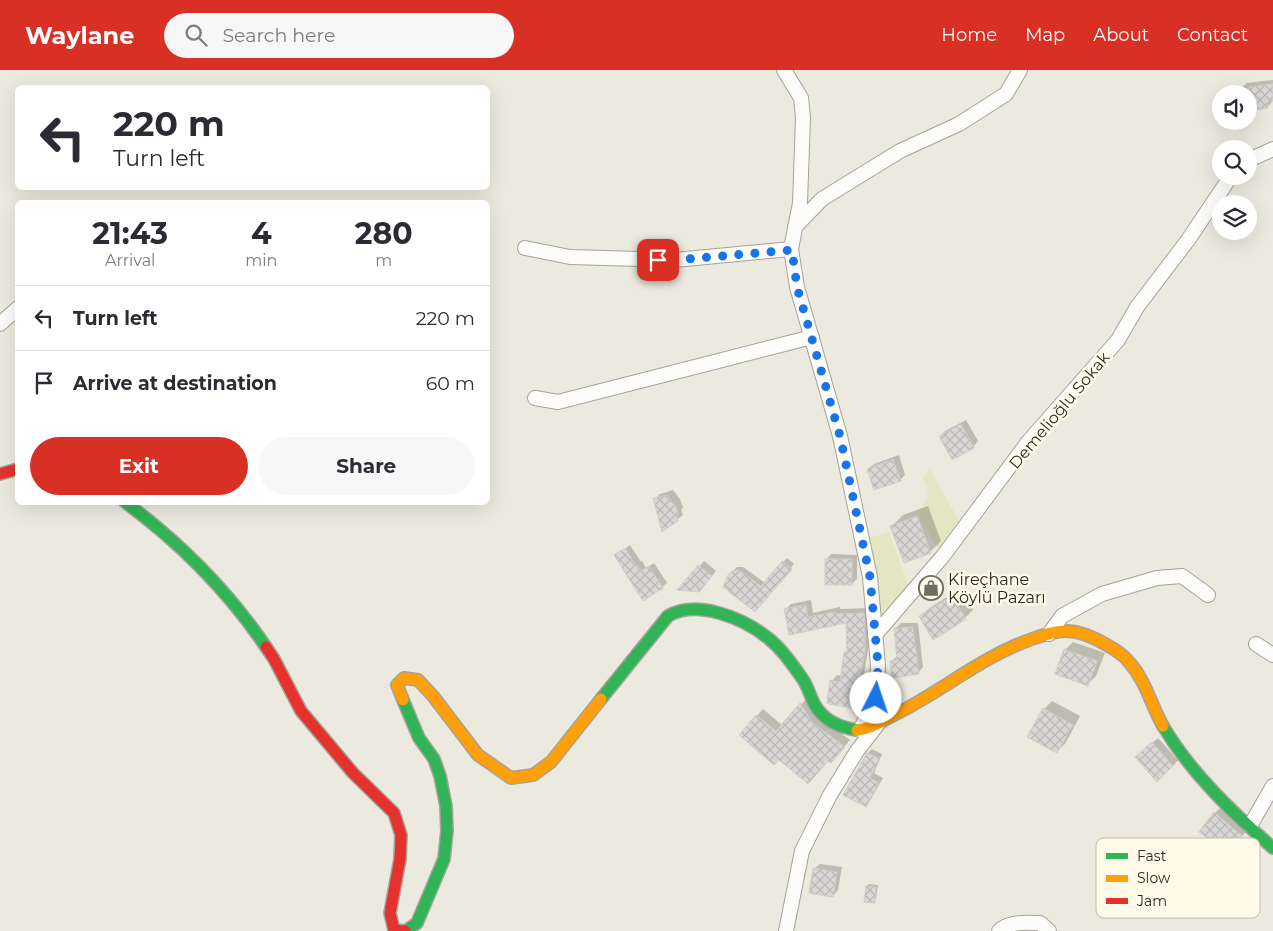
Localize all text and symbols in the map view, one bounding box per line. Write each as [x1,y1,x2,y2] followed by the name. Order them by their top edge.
[164,13,514,58] search box
[25,21,134,50] text: Waylane
[182,21,210,49] icon: search
[222,24,335,47] text: Search here
[941,24,997,46] text: Home
[1025,24,1065,46] text: Map
[1093,24,1149,46] text: About
[1177,24,1248,46] text: Contact
[1212,85,1257,240] map controls
[1212,85,1257,130] button: sound
[113,102,225,145] text: 220 m
[30,105,95,170] icon: left
[1212,140,1257,185] button: search
[113,145,205,172] text: Turn left
[1212,195,1257,240] button: layers
[92,215,168,252] text: 21:43
[251,215,272,252] text: 4
[355,215,413,252] text: 280
[637,239,679,281] pin
[644,246,672,274] icon: arrive
[105,251,155,270] text: Arrival
[245,251,277,270] text: min
[375,251,392,270] text: m
[30,304,58,332] icon: left
[73,307,158,330] text: Turn left
[416,307,475,330] text: 220 m
[1005,348,1114,473] street label: Demelioğlu Sokak
[30,369,58,397] icon: arrive
[73,372,277,395] text: Arrive at destination
[426,372,475,395] text: 60 m
[30,437,248,495] button: Exit
[258,437,475,495] button: Share
[948,570,1046,607] place label: Kireçhane Köylü Pazarı
[918,575,944,601] shop icon: Kireçhane Köylü Pazarı
[849,671,901,723] position arrow
[1096,838,1260,918] legend
[1137,847,1167,865] text: Fast
[1137,869,1171,887] text: Slow
[1136,892,1167,910] text: Jam

